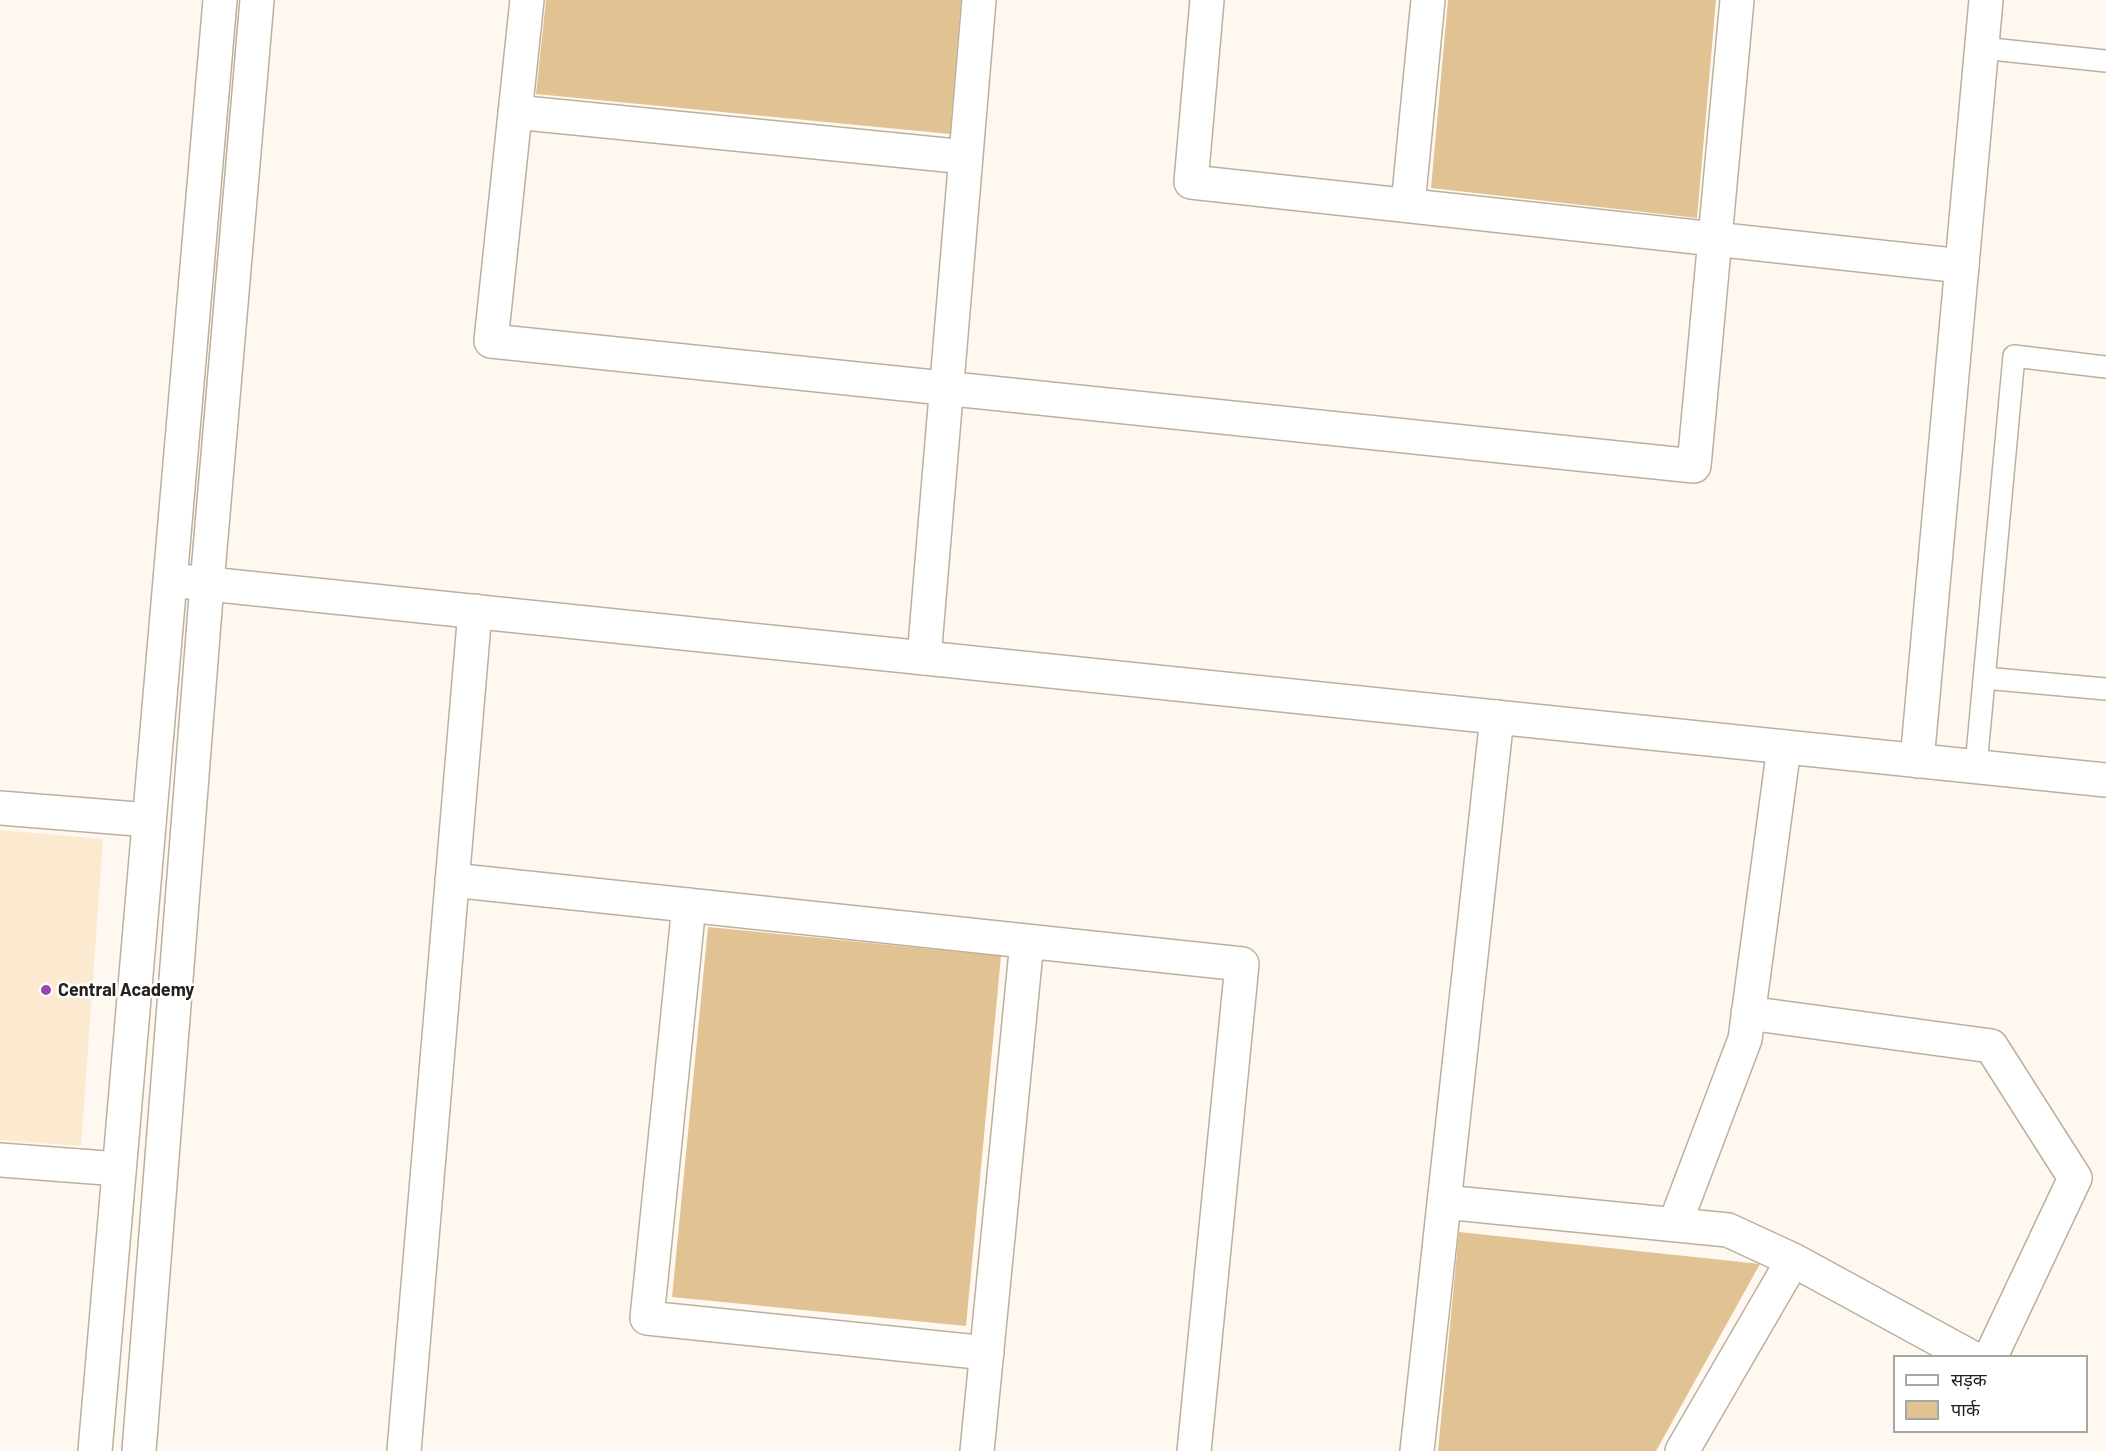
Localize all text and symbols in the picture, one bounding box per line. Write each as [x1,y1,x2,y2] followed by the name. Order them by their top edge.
[58,979,194,1001] place label: Central Academy
[39,983,53,997] marker: Central Academy
[1893,1355,2088,1433] legend
[1951,1368,1987,1390] text: सड़क
[1951,1398,1980,1420] text: पार्क

